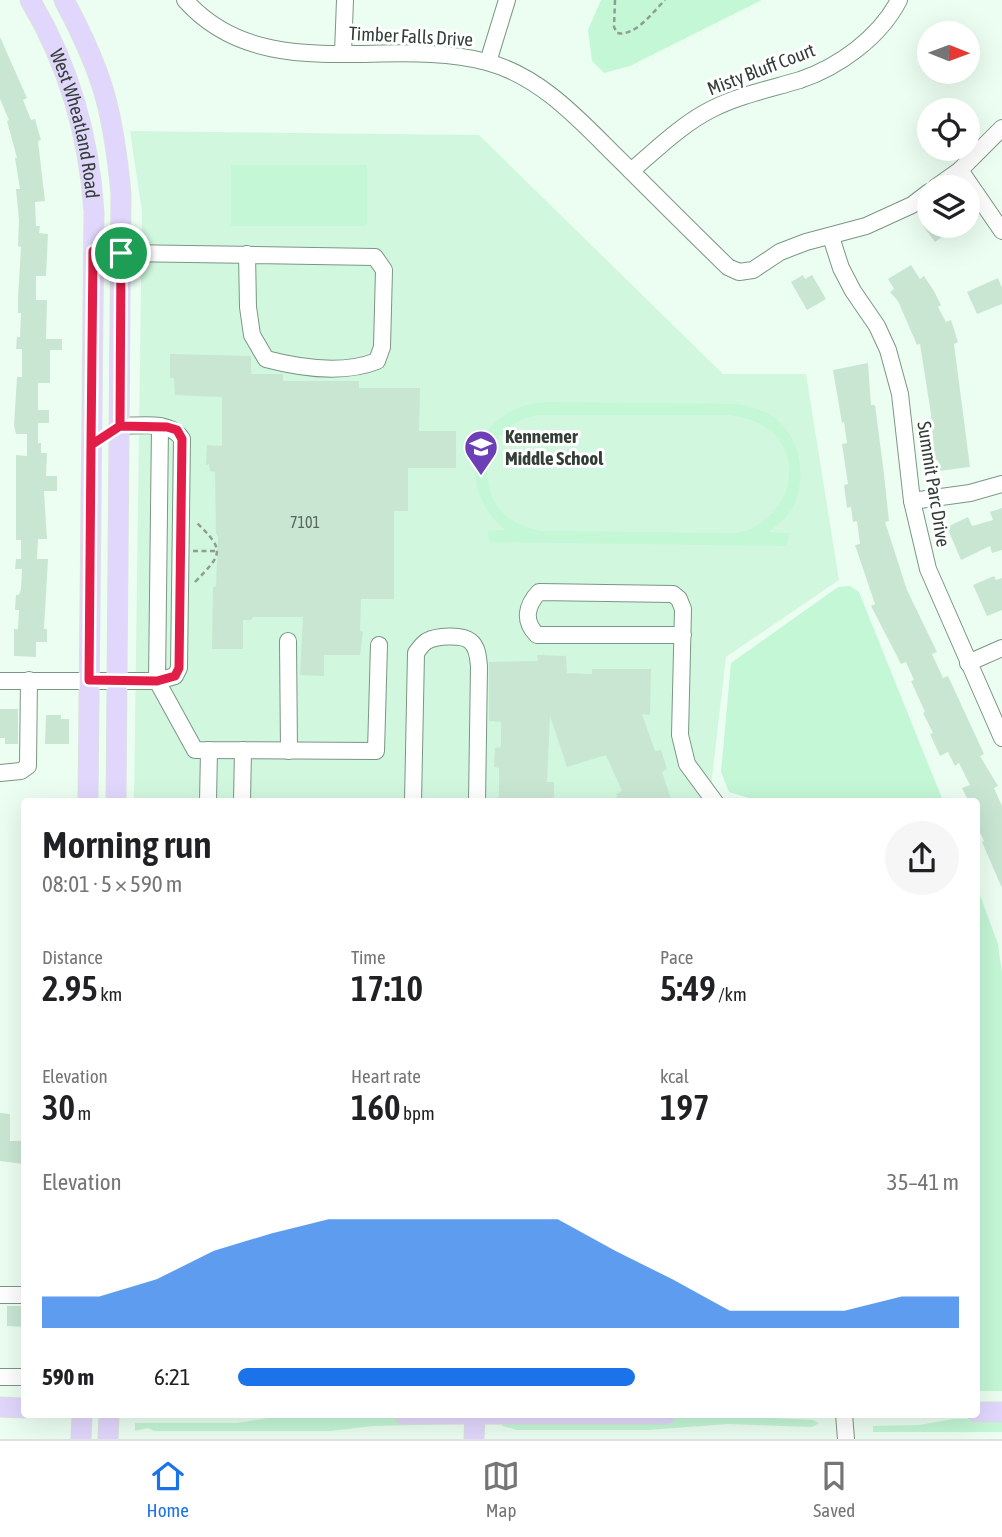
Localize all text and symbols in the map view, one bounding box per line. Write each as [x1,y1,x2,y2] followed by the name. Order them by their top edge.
[917,21,980,84] north arrow
[917,21,980,238] map controls
[348,22,474,50] street label: Timber Falls Drive
[704,38,818,100] street label: Misty Bluff Court
[46,46,104,199] street label: West Wheatland Road
[917,98,980,161] button: locate
[917,175,980,238] button: layers
[91,223,151,283] pin
[102,234,140,272] icon: arrive
[913,420,955,548] street label: Summit Parc Drive
[505,425,604,469] place label: Kennemer Middle School
[462,428,500,477] school or university icon: Kennemer Middle School
[290,513,320,531] house number: 7101
[885,821,959,895] button: share
[42,823,212,866] text: Morning run
[42,871,182,897] text: 08:01 · 5 × 590 m
[42,946,103,968] text: Distance
[351,946,386,968] text: Time
[660,946,693,968] text: Pace
[42,968,98,1008] text: 2.95
[351,968,423,1008] text: 17:10
[660,968,716,1008] text: 5:49
[98,983,122,1005] text: km
[716,983,747,1005] text: /km
[42,1065,108,1087] text: Elevation
[351,1065,421,1087] text: Heart rate
[660,1065,689,1087] text: kcal
[42,1087,75,1127] text: 30
[351,1087,400,1127] text: 160
[660,1087,709,1127] text: 197
[75,1102,91,1124] text: m
[400,1102,435,1124] text: bpm
[42,1169,122,1195] text: Elevation
[887,1169,959,1195] text: 35–41 m
[42,1364,94,1390] text: 590 m
[154,1364,191,1390] text: 6:21
[147,1457,189,1521] tab: Home
[482,1457,520,1521] tab: Map
[813,1457,855,1521] tab: Saved

